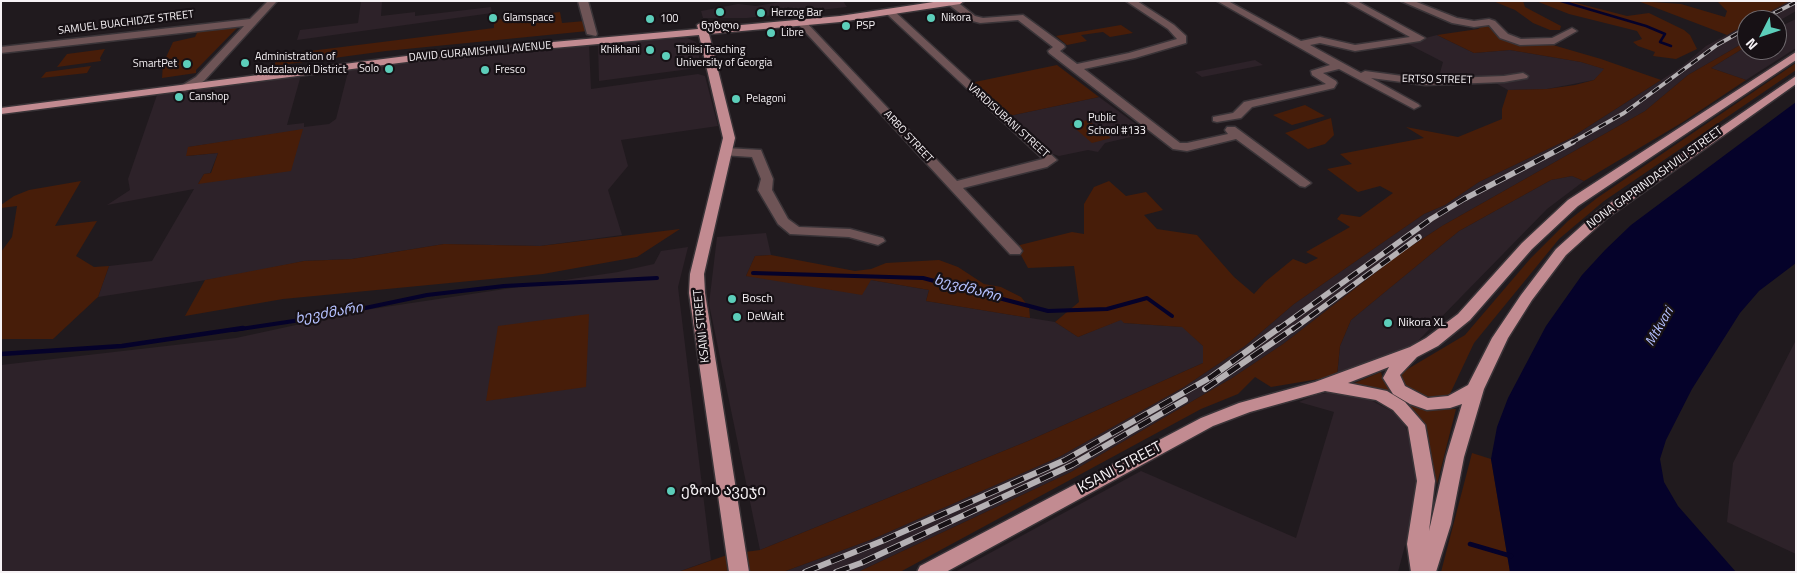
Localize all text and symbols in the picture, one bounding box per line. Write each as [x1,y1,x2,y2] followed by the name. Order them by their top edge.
[714,6,726,18] marker: ნუზლი
[771,6,823,20] place label: Herzog Bar
[755,7,767,19] marker: Herzog Bar
[57,8,195,38] street label: SAMUEL BUACHIDZE STREET
[1737,10,1787,60] north arrow
[503,11,554,25] place label: Glamspace
[941,11,971,25] place label: Nikora
[487,12,499,24] marker: Glamspace
[660,12,678,26] place label: 100
[925,12,937,24] marker: Nikora
[644,13,656,25] marker: 100
[701,19,739,33] place label: ნუზლი
[856,19,875,33] place label: PSP
[840,20,852,32] marker: PSP
[781,26,804,40] place label: Libre
[765,27,777,39] marker: Libre
[1740,34,1762,55] text: N
[408,39,552,65] street label: DAVID GURAMISHVILI AVENUE
[600,43,640,57] place label: Khikhani
[676,43,772,69] place label: Tbilisi Teaching University of Georgia
[644,44,656,56] marker: Khikhani
[255,50,346,76] place label: Administration of Nadzalavevi District
[660,50,672,62] marker: Tbilisi Teaching University of Georgia
[133,57,177,71] place label: SmartPet
[239,57,251,69] marker: Administration of Nadzalavevi District
[181,58,193,70] marker: SmartPet
[359,62,379,76] place label: Solo
[383,63,395,75] marker: Solo
[495,63,525,77] place label: Fresco
[479,64,491,76] marker: Fresco
[1402,73,1472,87] street label: ERTSO STREET
[965,81,1051,161] street label: VARDISUBANI STREET
[189,90,229,104] place label: Canshop
[173,91,185,103] marker: Canshop
[746,92,786,106] place label: Pelagoni
[730,93,742,105] marker: Pelagoni
[881,108,935,166] street label: ARBO STREET
[1088,111,1146,137] place label: Public School #133
[1072,118,1084,130] marker: Public School #133
[1584,124,1726,232] street label: NONA GAPRINDASHVILI STREET
[932,272,1002,306] water label: ხევძმარი
[691,289,713,363] street label: KSANI STREET
[742,292,773,306] place label: Bosch
[726,293,738,305] marker: Bosch
[294,300,364,328] water label: ხევძმარი
[1642,305,1678,349] water label: Mtkvari
[747,310,784,324] place label: DeWalt
[731,311,743,323] marker: DeWalt
[1398,316,1446,330] place label: Nikora XL
[1382,317,1394,329] marker: Nikora XL
[1075,438,1165,498] street label: KSANI STREET
[681,482,766,500] place label: ეზოს ავეჯი
[665,485,677,497] marker: ეზოს ავეჯი

